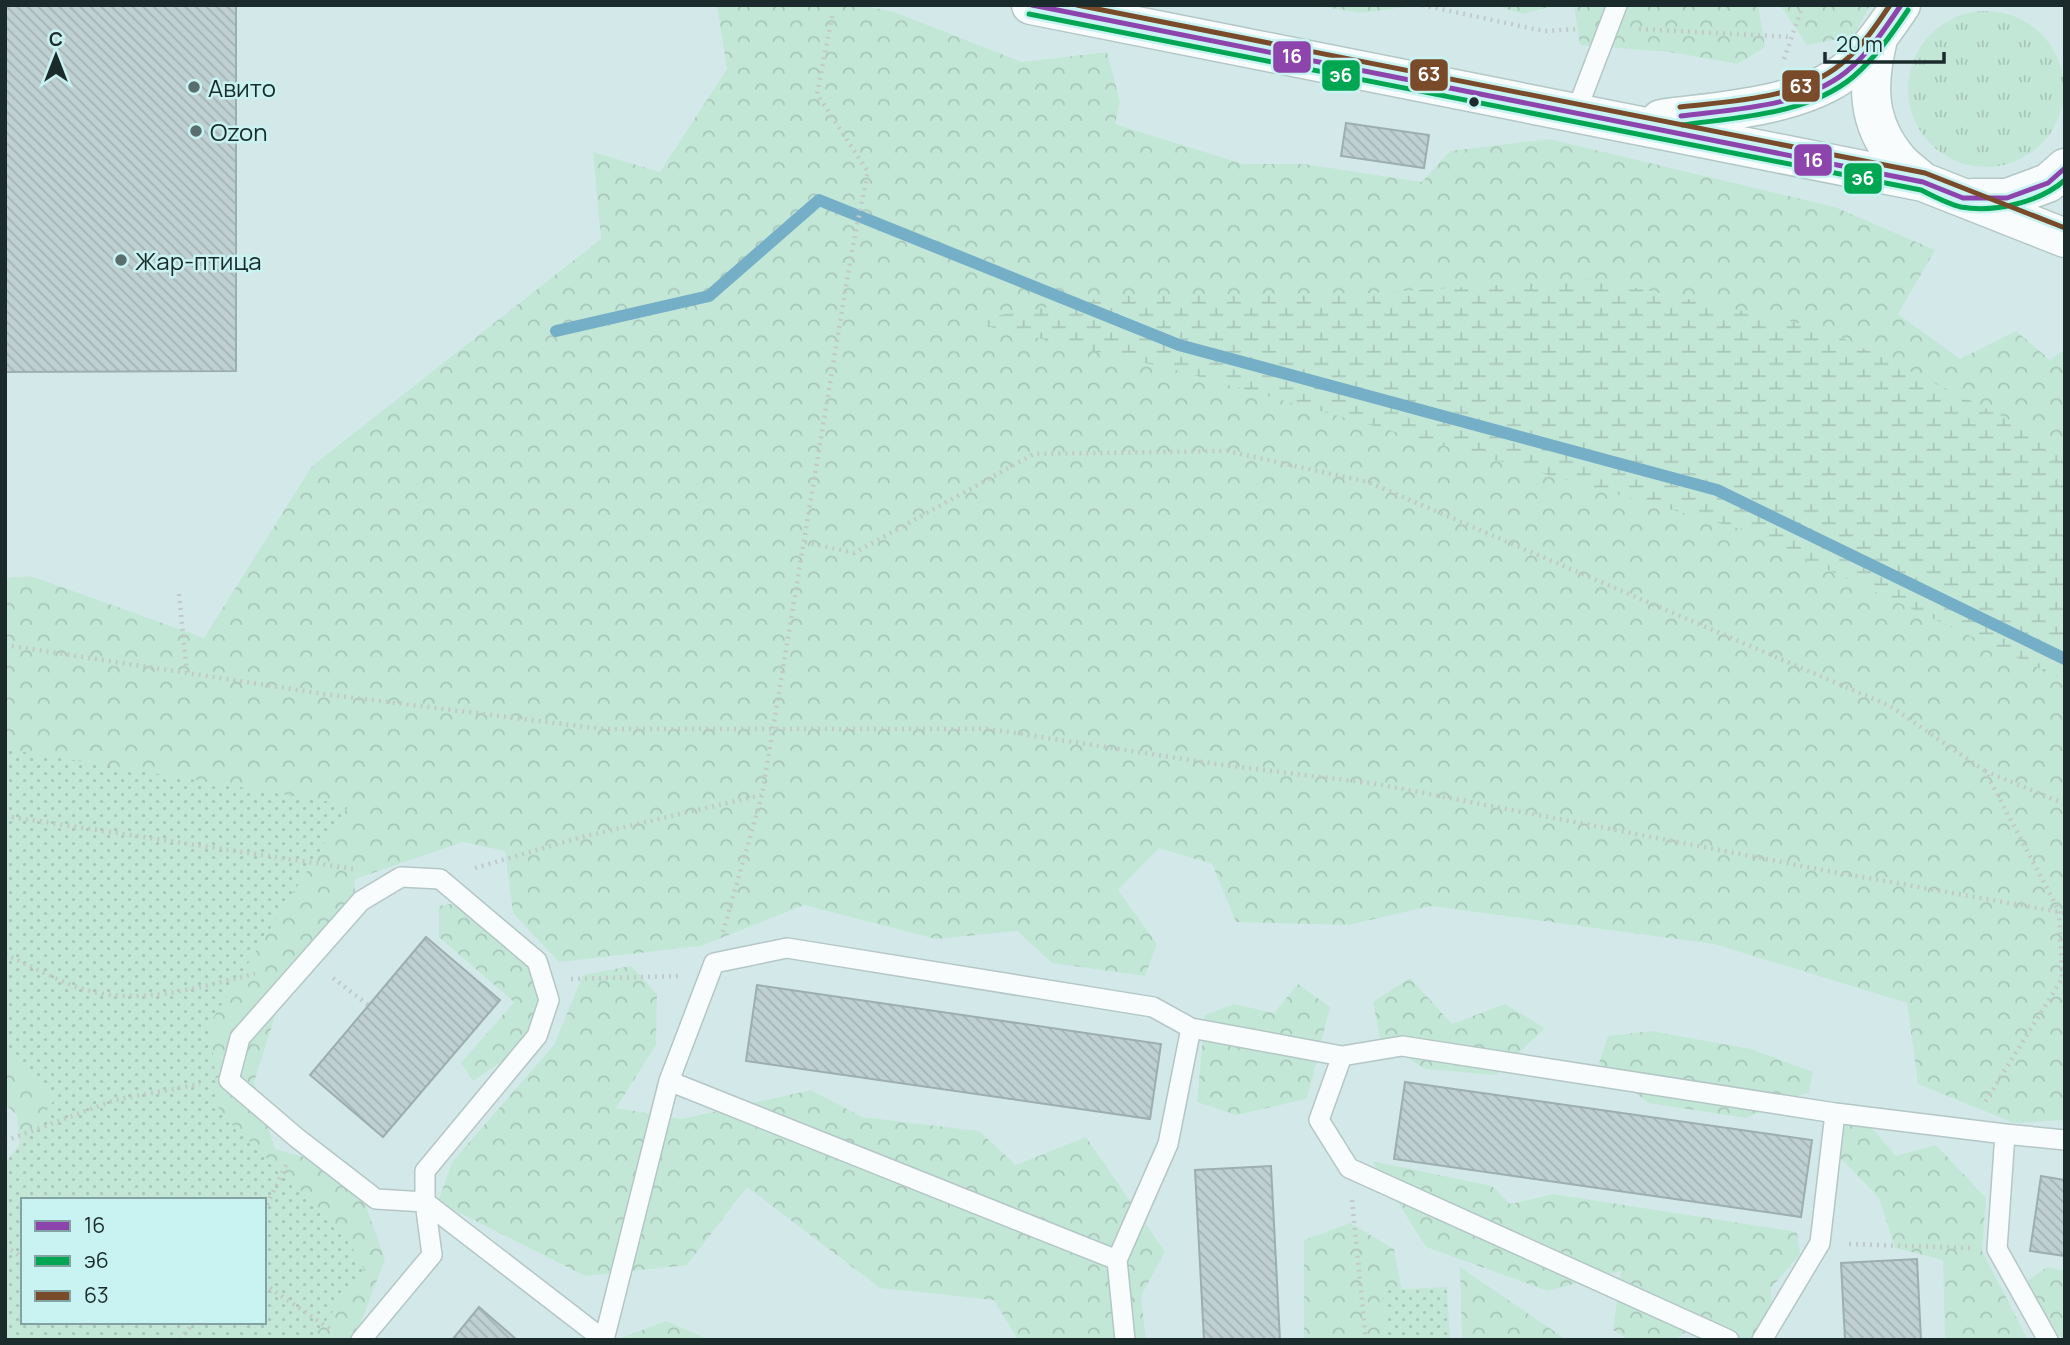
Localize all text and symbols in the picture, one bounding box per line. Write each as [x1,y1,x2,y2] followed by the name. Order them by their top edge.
[21,21,91,91] north arrow
[1825,21,1944,65] scale bar
[49,26,63,52] text: С
[1836,30,1883,58] text: 20 m
[1272,40,1312,74] line badge: 16
[1282,43,1302,69] text: 16
[1409,58,1449,92] line badge: 63
[1321,59,1361,92] line badge: э6
[1418,61,1440,87] text: 63
[1330,62,1352,88] text: э6
[1781,69,1821,103] line badge: 63
[208,71,276,104] place label: Авито
[1790,73,1812,99] text: 63
[186,79,202,95] marker: Авито
[1467,95,1481,109] unlabelled marker
[210,115,268,148] place label: Ozon
[188,123,204,139] marker: Ozon
[1793,143,1833,177] line badge: 16
[1803,147,1823,173] text: 16
[1843,162,1883,195] line badge: э6
[1852,165,1874,191] text: э6
[135,244,262,277] place label: Жар-птица
[113,252,129,268] marker: Жар-птица
[21,1198,266,1324] legend
[84,1211,105,1239] text: 16
[84,1246,109,1274] text: э6
[84,1281,109,1309] text: 63

